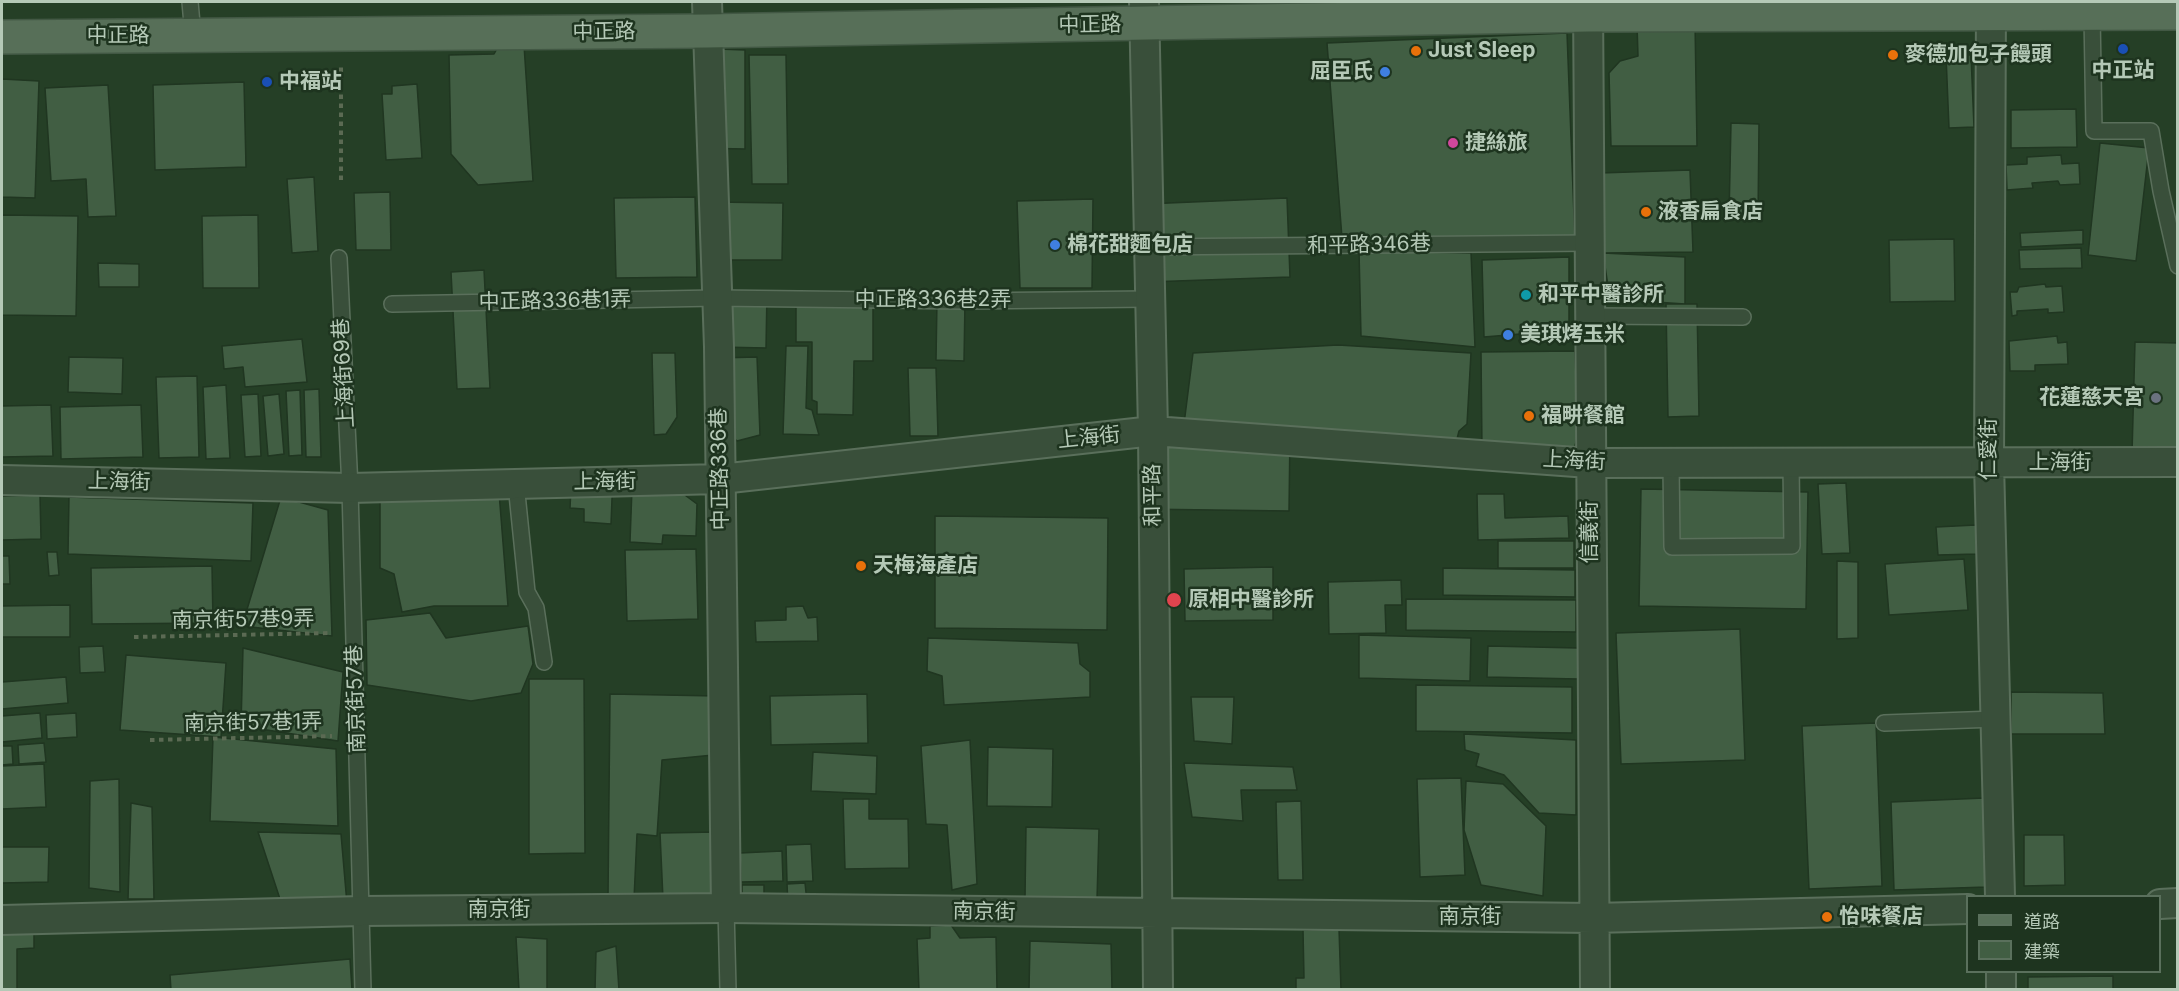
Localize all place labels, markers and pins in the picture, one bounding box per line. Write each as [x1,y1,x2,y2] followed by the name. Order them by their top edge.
[1428,38,1535,64] place label: Just Sleep
[1905,42,2052,68] place label: 麥德加包子饅頭
[2116,42,2130,56] marker: 中正站
[1409,44,1423,58] marker: Just Sleep
[1886,48,1900,62] marker: 麥德加包子饅頭
[2092,58,2154,84] place label: 中正站
[1310,59,1373,85] place label: 屈臣氏
[1378,65,1392,79] marker: 屈臣氏
[279,69,342,95] place label: 中福站
[260,75,274,89] marker: 中福站
[1465,130,1528,156] place label: 捷絲旅
[1446,136,1460,150] marker: 捷絲旅
[1658,199,1763,225] place label: 液香扁食店
[1639,205,1653,219] marker: 液香扁食店
[1067,232,1193,258] place label: 棉花甜麵包店
[1048,238,1062,252] marker: 棉花甜麵包店
[1538,282,1664,308] place label: 和平中醫診所
[1519,288,1533,302] marker: 和平中醫診所
[1520,322,1625,348] place label: 美琪烤玉米
[1501,328,1515,342] marker: 美琪烤玉米
[2039,385,2144,411] place label: 花蓮慈天宮
[2149,391,2163,405] marker: 花蓮慈天宮
[1541,403,1625,429] place label: 福畊餐館
[1522,409,1536,423] marker: 福畊餐館
[873,553,978,579] place label: 天梅海產店
[854,559,868,573] marker: 天梅海產店
[1188,587,1314,613] place label: 原相中醫診所
[1165,591,1183,609] marker: 原相中醫診所
[1839,904,1923,930] place label: 怡味餐店
[1820,910,1834,924] marker: 怡味餐店

